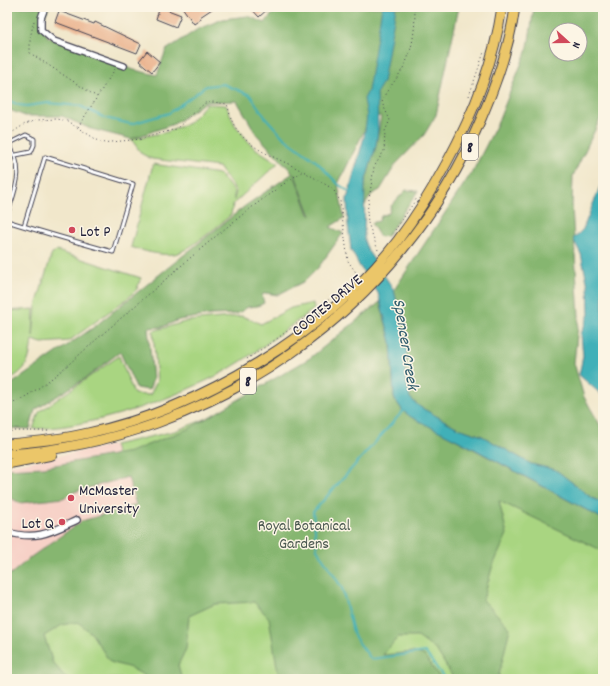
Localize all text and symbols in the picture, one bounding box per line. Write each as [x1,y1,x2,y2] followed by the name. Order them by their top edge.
[548,22,588,62] north arrow
[567,39,584,51] text: N
[462,134,478,160] road number: 8
[80,221,111,244] place label: Lot P
[67,225,77,235] marker: Lot P
[287,269,369,343] street label: COOTES DRIVE
[385,297,423,394] water label: Spencer Creek
[240,368,256,394] road number: 8
[79,480,139,521] place label: McMaster University
[66,493,76,503] marker: McMaster University
[21,513,54,536] place label: Lot Q
[258,515,350,556] park label: Royal Botanical Gardens
[57,517,67,527] marker: Lot Q

